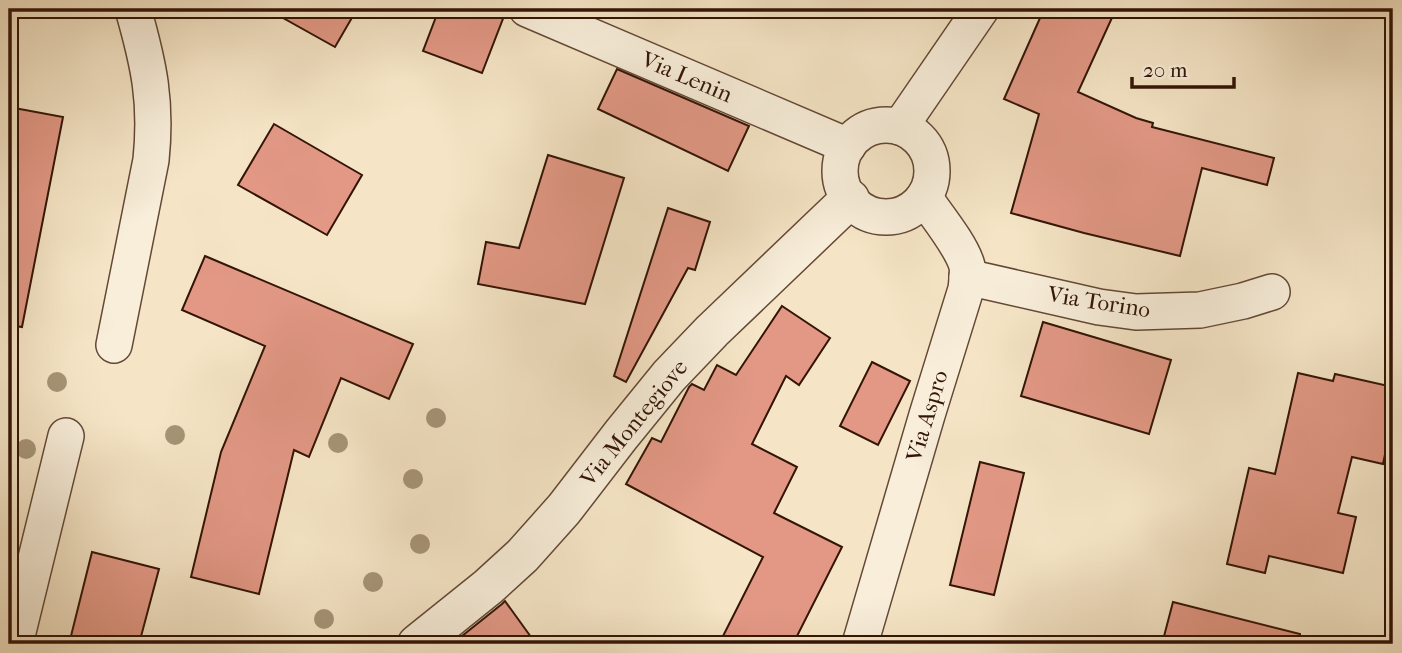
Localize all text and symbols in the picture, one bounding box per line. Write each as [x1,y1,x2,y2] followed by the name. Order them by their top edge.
[637,45,737,108] street label: Via Lenin
[1132,46,1234,90] scale bar
[1143,58,1188,82] text: 20 m
[1045,280,1152,323] street label: Via Torino
[574,354,693,493] street label: Via Montegiove
[900,367,954,466] street label: Via Aspro

